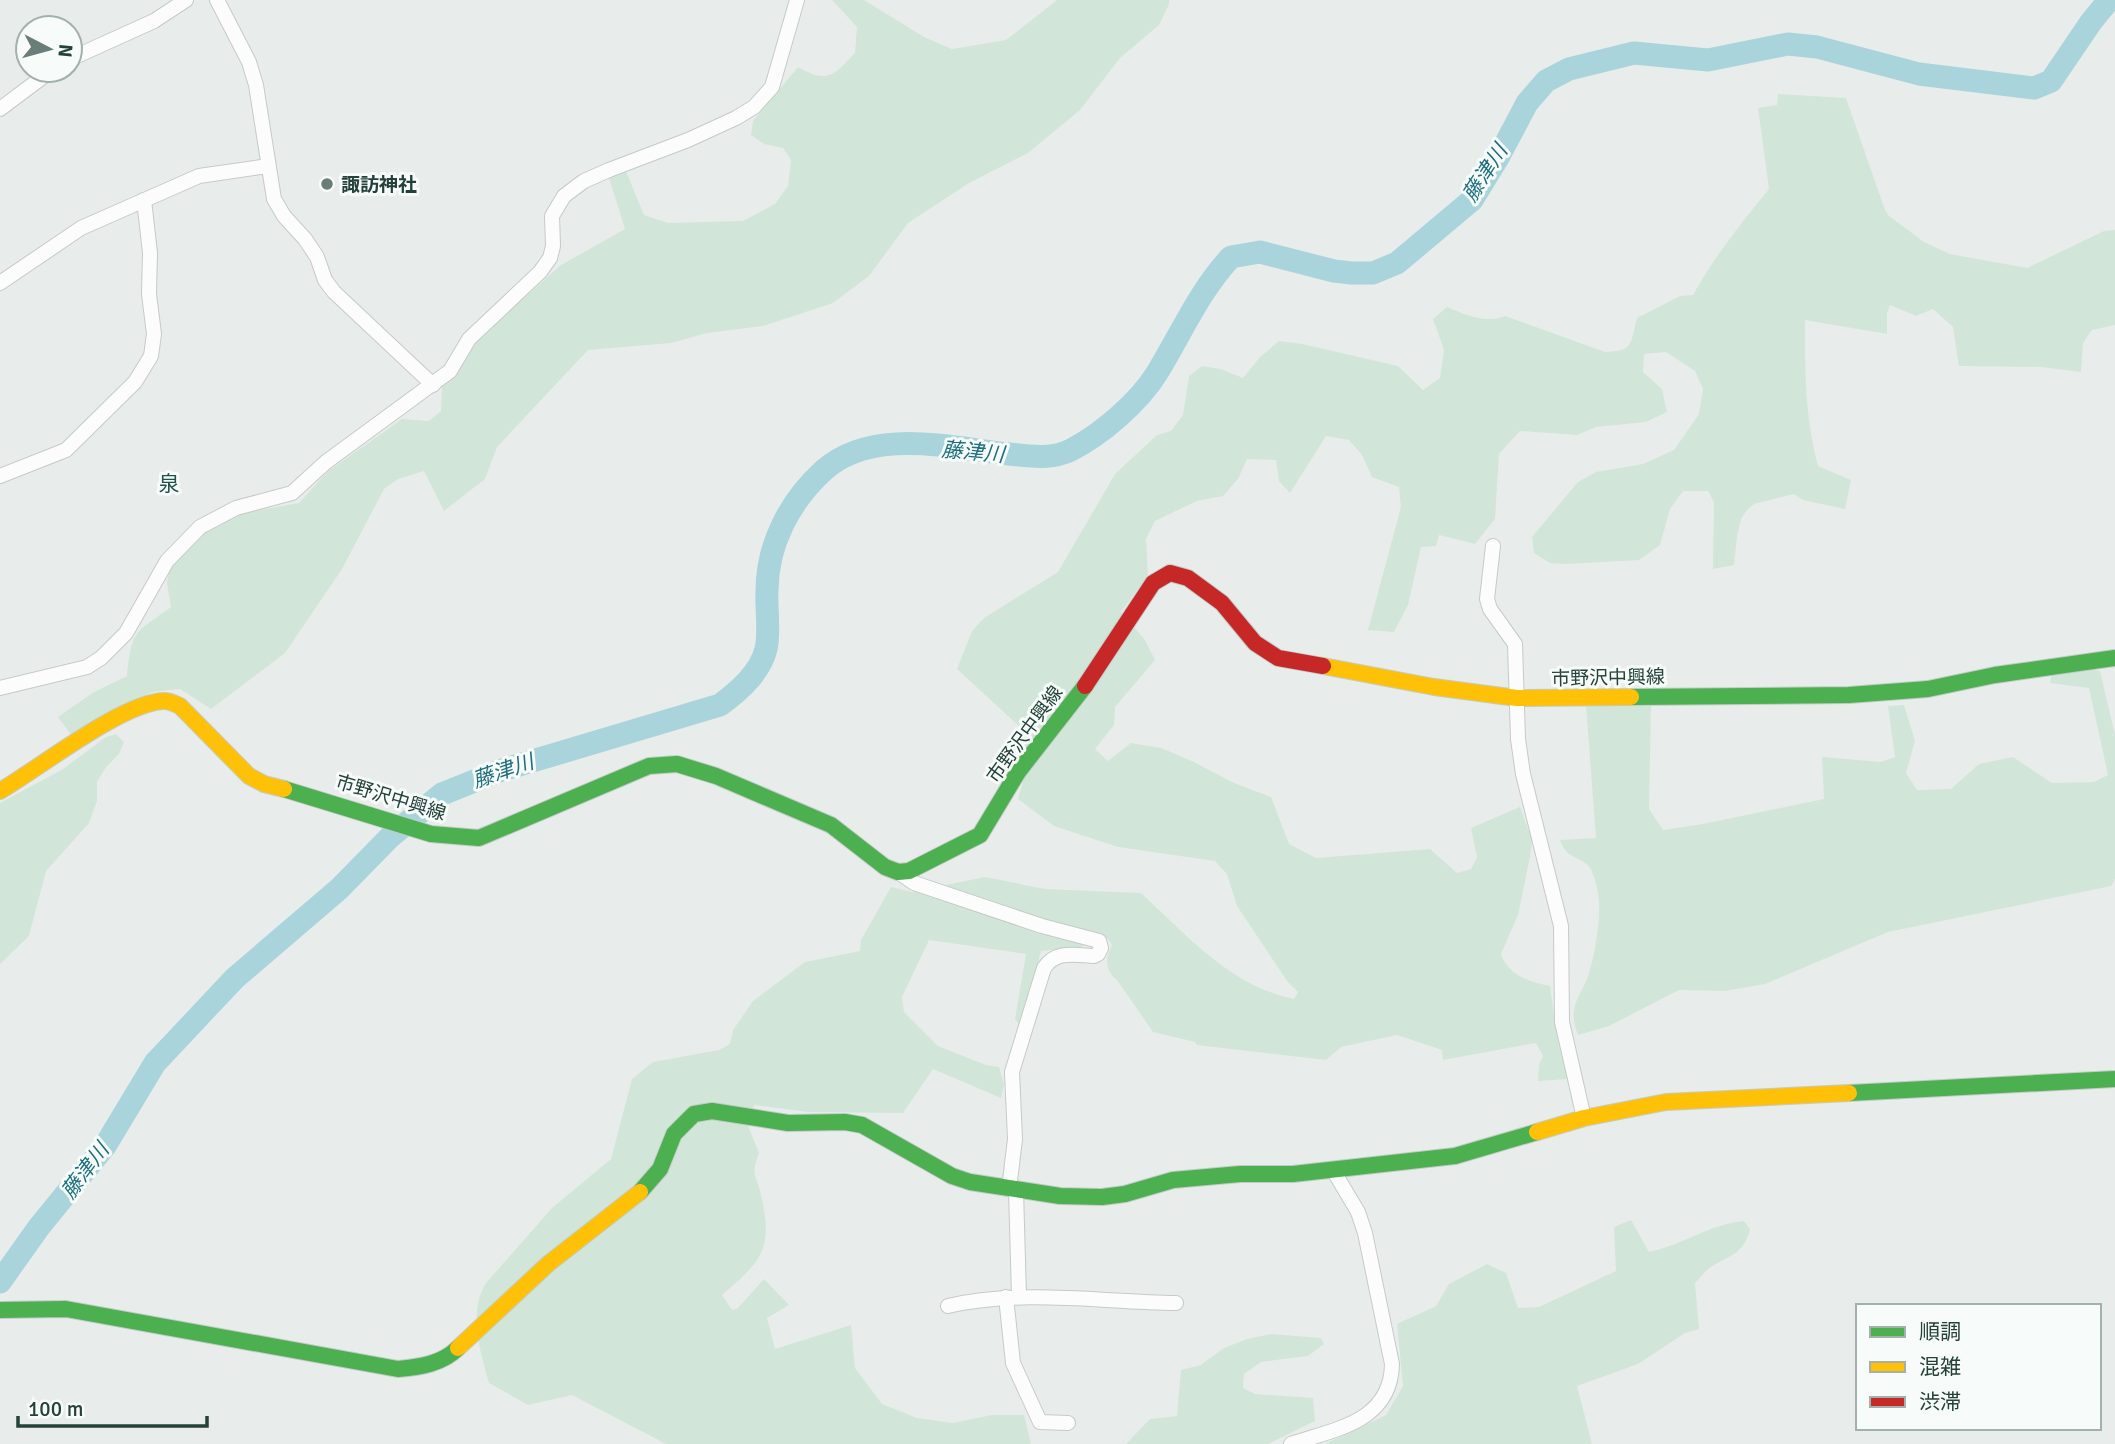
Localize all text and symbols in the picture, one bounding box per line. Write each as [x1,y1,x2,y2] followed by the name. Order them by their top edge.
[14,14,84,84] north arrow
[52,43,78,58] text: N
[1457,138,1514,206] water label: 藤津川
[341,173,417,197] place label: 諏訪神社
[319,176,335,192] marker: 諏訪神社
[940,436,1008,468] water label: 藤津川
[159,471,180,497] district label: 泉
[1551,665,1665,691] street label: 市野沢中興線
[982,681,1068,788] street label: 市野沢中興線
[469,748,539,794] water label: 藤津川
[333,770,449,826] street label: 市野沢中興線
[56,1136,116,1204] water label: 藤津川
[1856,1304,2101,1430] legend
[1919,1319,1961,1345] text: 順調
[1919,1354,1961,1380] text: 混雑
[18,1384,206,1428] scale bar
[1919,1389,1961,1415] text: 渋滞
[28,1396,83,1422] text: 100 m

